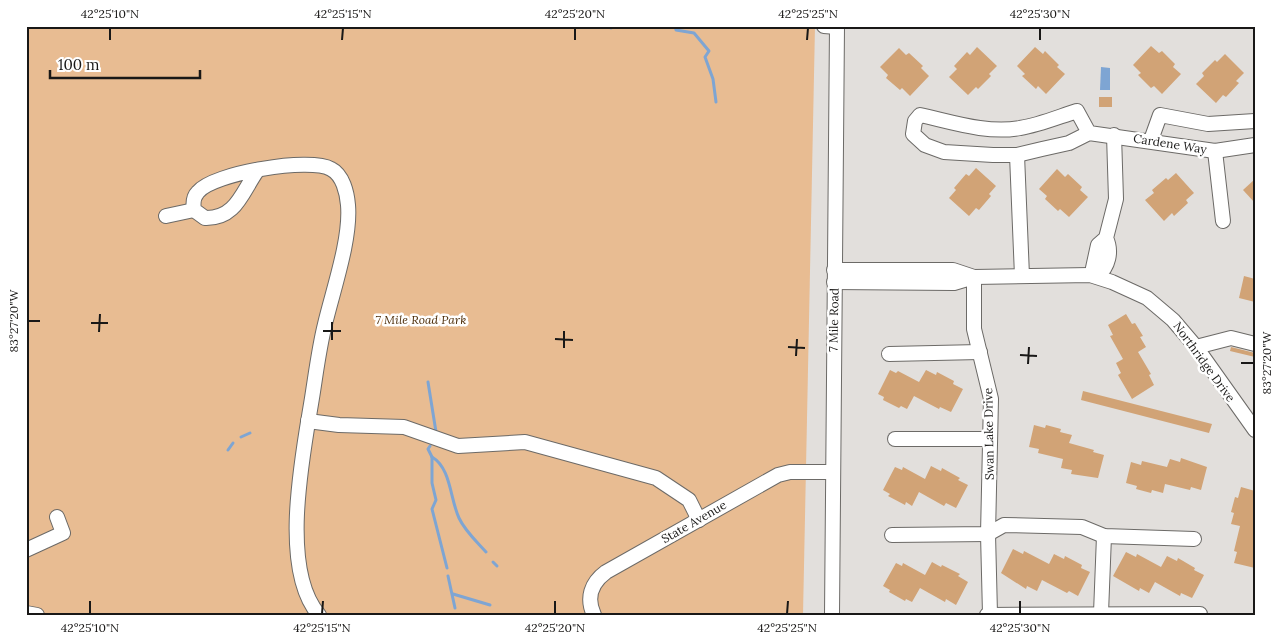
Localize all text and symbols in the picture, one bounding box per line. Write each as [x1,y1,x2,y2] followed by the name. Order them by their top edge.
[81,6,139,21] text: 42°25'10"N
[314,6,372,21] text: 42°25'15"N
[545,6,605,21] text: 42°25'20"N
[778,6,838,21] text: 42°25'25"N
[1010,6,1070,21] text: 42°25'30"N
[50,48,200,80] scale bar
[58,55,99,74] text: 100 m
[1132,130,1209,157] street label: Cardene Way
[825,288,842,352] street label: 7 Mile Road
[6,289,21,352] text: 83°27'20"W
[376,312,466,327] park label: 7 Mile Road Park
[1170,319,1239,405] street label: Northridge Drive
[1259,331,1274,394] text: 83°27'20"W
[980,387,997,480] street label: Swan Lake Drive
[659,497,729,546] street label: State Avenue
[61,620,119,635] text: 42°25'10"N
[293,620,351,635] text: 42°25'15"N
[525,620,585,635] text: 42°25'20"N
[757,620,817,635] text: 42°25'25"N
[990,620,1050,635] text: 42°25'30"N

